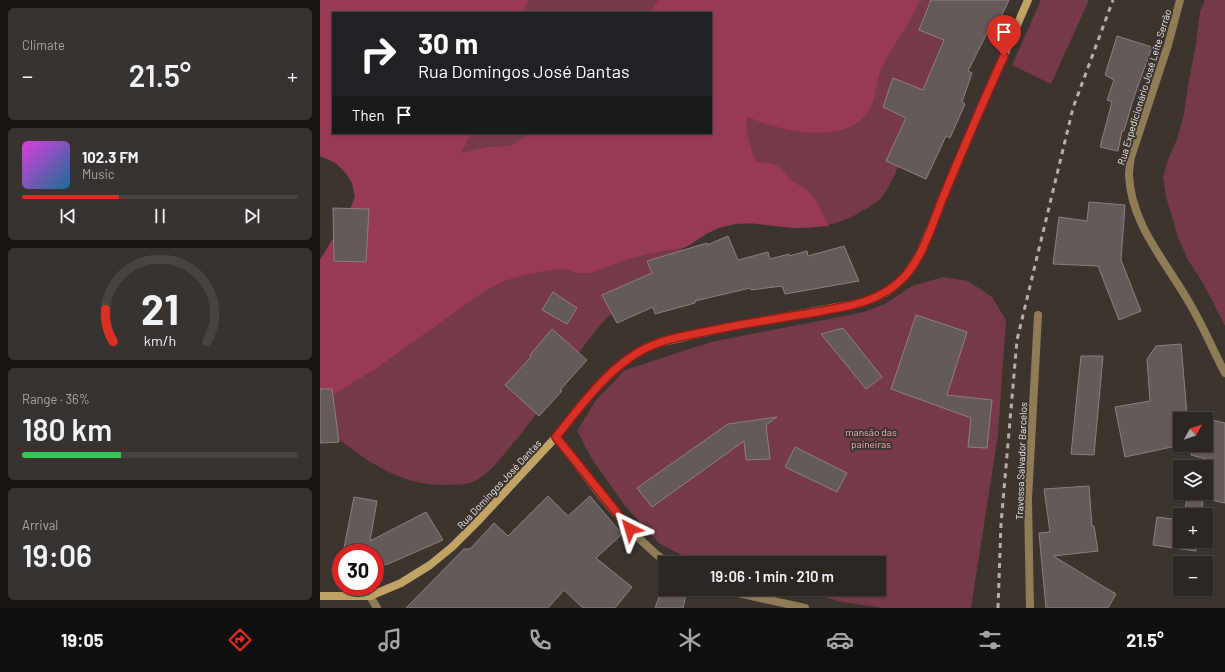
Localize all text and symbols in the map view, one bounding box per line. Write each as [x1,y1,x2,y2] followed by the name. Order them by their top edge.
[1115,8,1173,166] street label: Rua Expedicionário José Leite Serrão
[987,15,1021,56] pin
[993,21,1015,43] icon: arrive
[418,26,478,60] text: 30 m
[352,28,404,80] icon: right
[22,37,65,53] text: Climate
[129,57,191,93] text: 21.5°
[418,60,630,82] text: Rua Domingos José Dantas
[22,62,33,88] text: −
[287,62,298,88] text: +
[393,104,415,126] icon: arrive
[352,106,385,124] text: Then
[82,148,139,166] text: 102.3 FM
[82,166,115,182] text: Music
[57,205,79,227] icon: previous
[149,205,171,227] icon: pause
[241,205,263,227] icon: next
[141,283,179,333] text: 21
[144,332,176,349] text: km/h
[22,391,90,407] text: Range · 36%
[1013,402,1029,520] street label: Travessa Salvador Barcelos
[22,411,112,447] text: 180 km
[1173,412,1213,452] north arrow
[1173,412,1213,596] map controls
[845,426,897,450] park label: mansão das paineiras
[455,437,544,531] street label: Rua Domingos José Dantas
[1173,460,1213,500] button: layers
[609,508,651,550] position arrow
[1173,508,1213,548] button: +
[22,517,58,533] text: Arrival
[22,537,92,573] text: 19:06
[332,544,384,596] speed limit sign: 30
[1173,556,1213,596] button: −
[710,567,834,585] text: 19:06 · 1 min · 210 m
[226,626,254,654] icon: directions
[376,626,404,654] icon: music
[526,626,554,654] icon: phone
[676,626,704,654] icon: climate
[826,626,854,654] icon: car
[976,626,1004,654] icon: filters
[61,629,104,651] text: 19:05
[1126,629,1164,651] text: 21.5°

